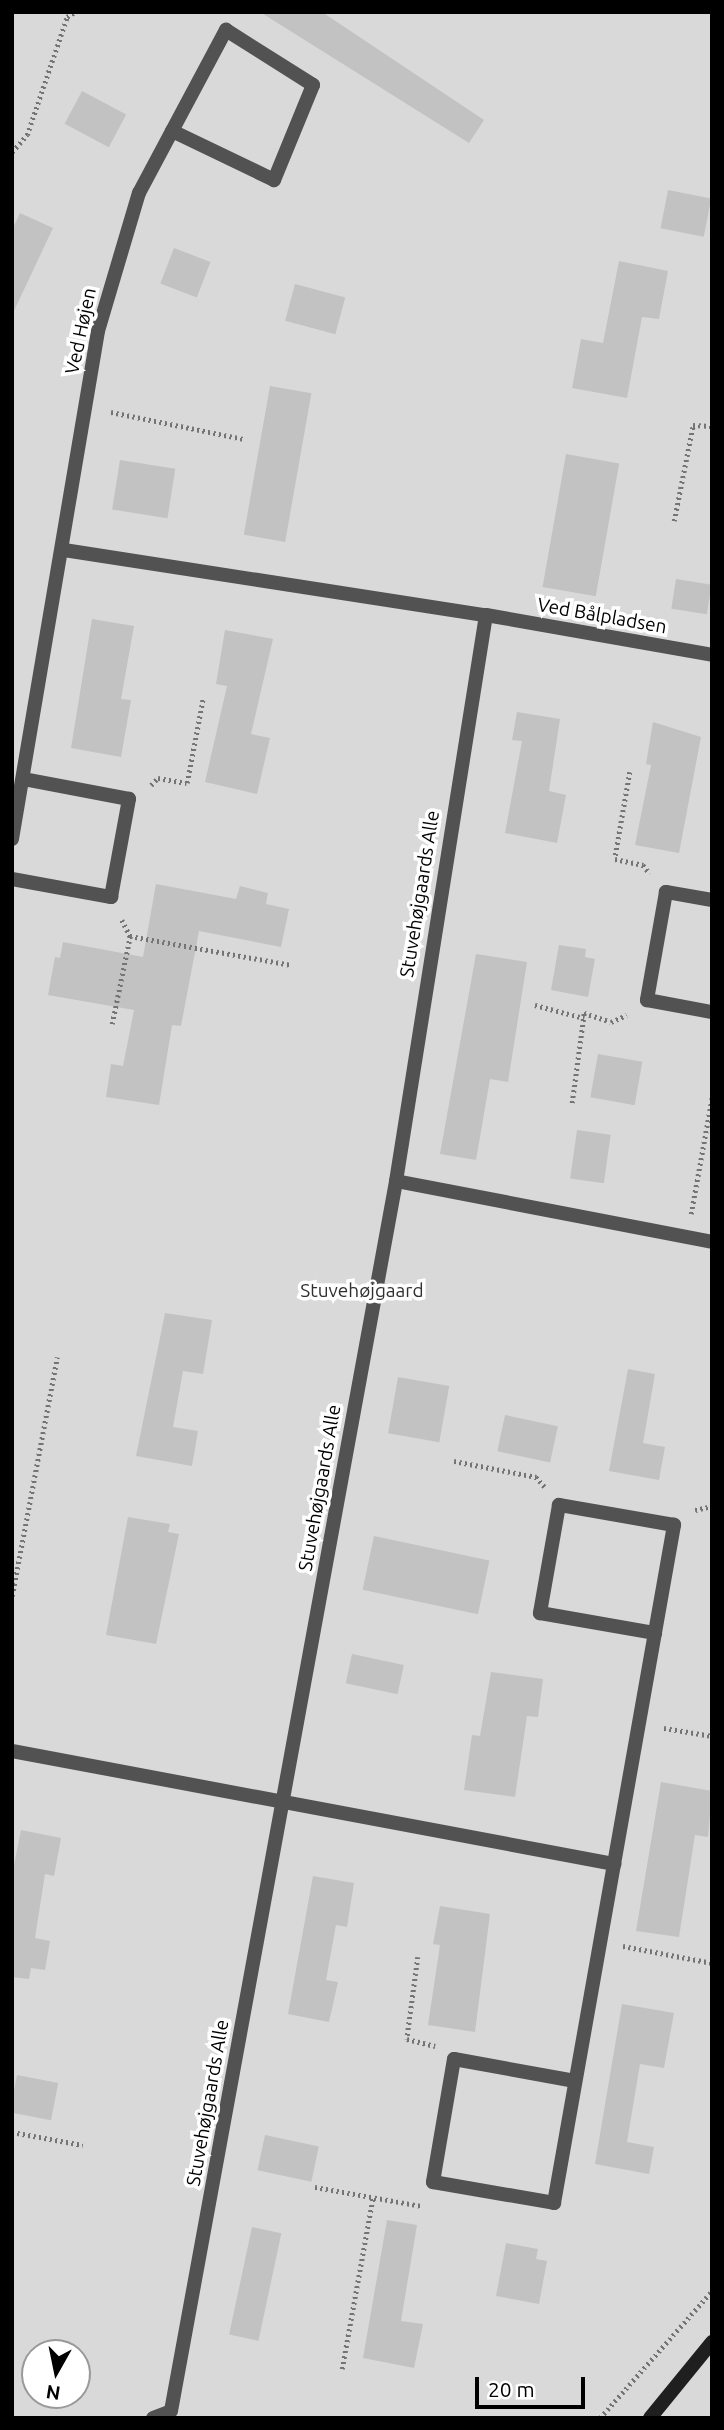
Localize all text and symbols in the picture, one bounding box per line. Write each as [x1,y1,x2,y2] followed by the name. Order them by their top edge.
[61,286,101,376] street label: Ved Højen
[536,593,668,639] street label: Ved Bålpladsen
[396,809,444,979] street label: Stuvehøjgaards Alle
[300,1280,424,1302] park label: Stuvehøjgaard
[294,1403,346,1573] street label: Stuvehøjgaards Alle
[182,2018,234,2188] street label: Stuvehøjgaards Alle
[21,2339,91,2409] north arrow
[479,2364,589,2408] scale bar
[488,2377,535,2401] text: 20 m
[44,2381,62,2405] text: N

